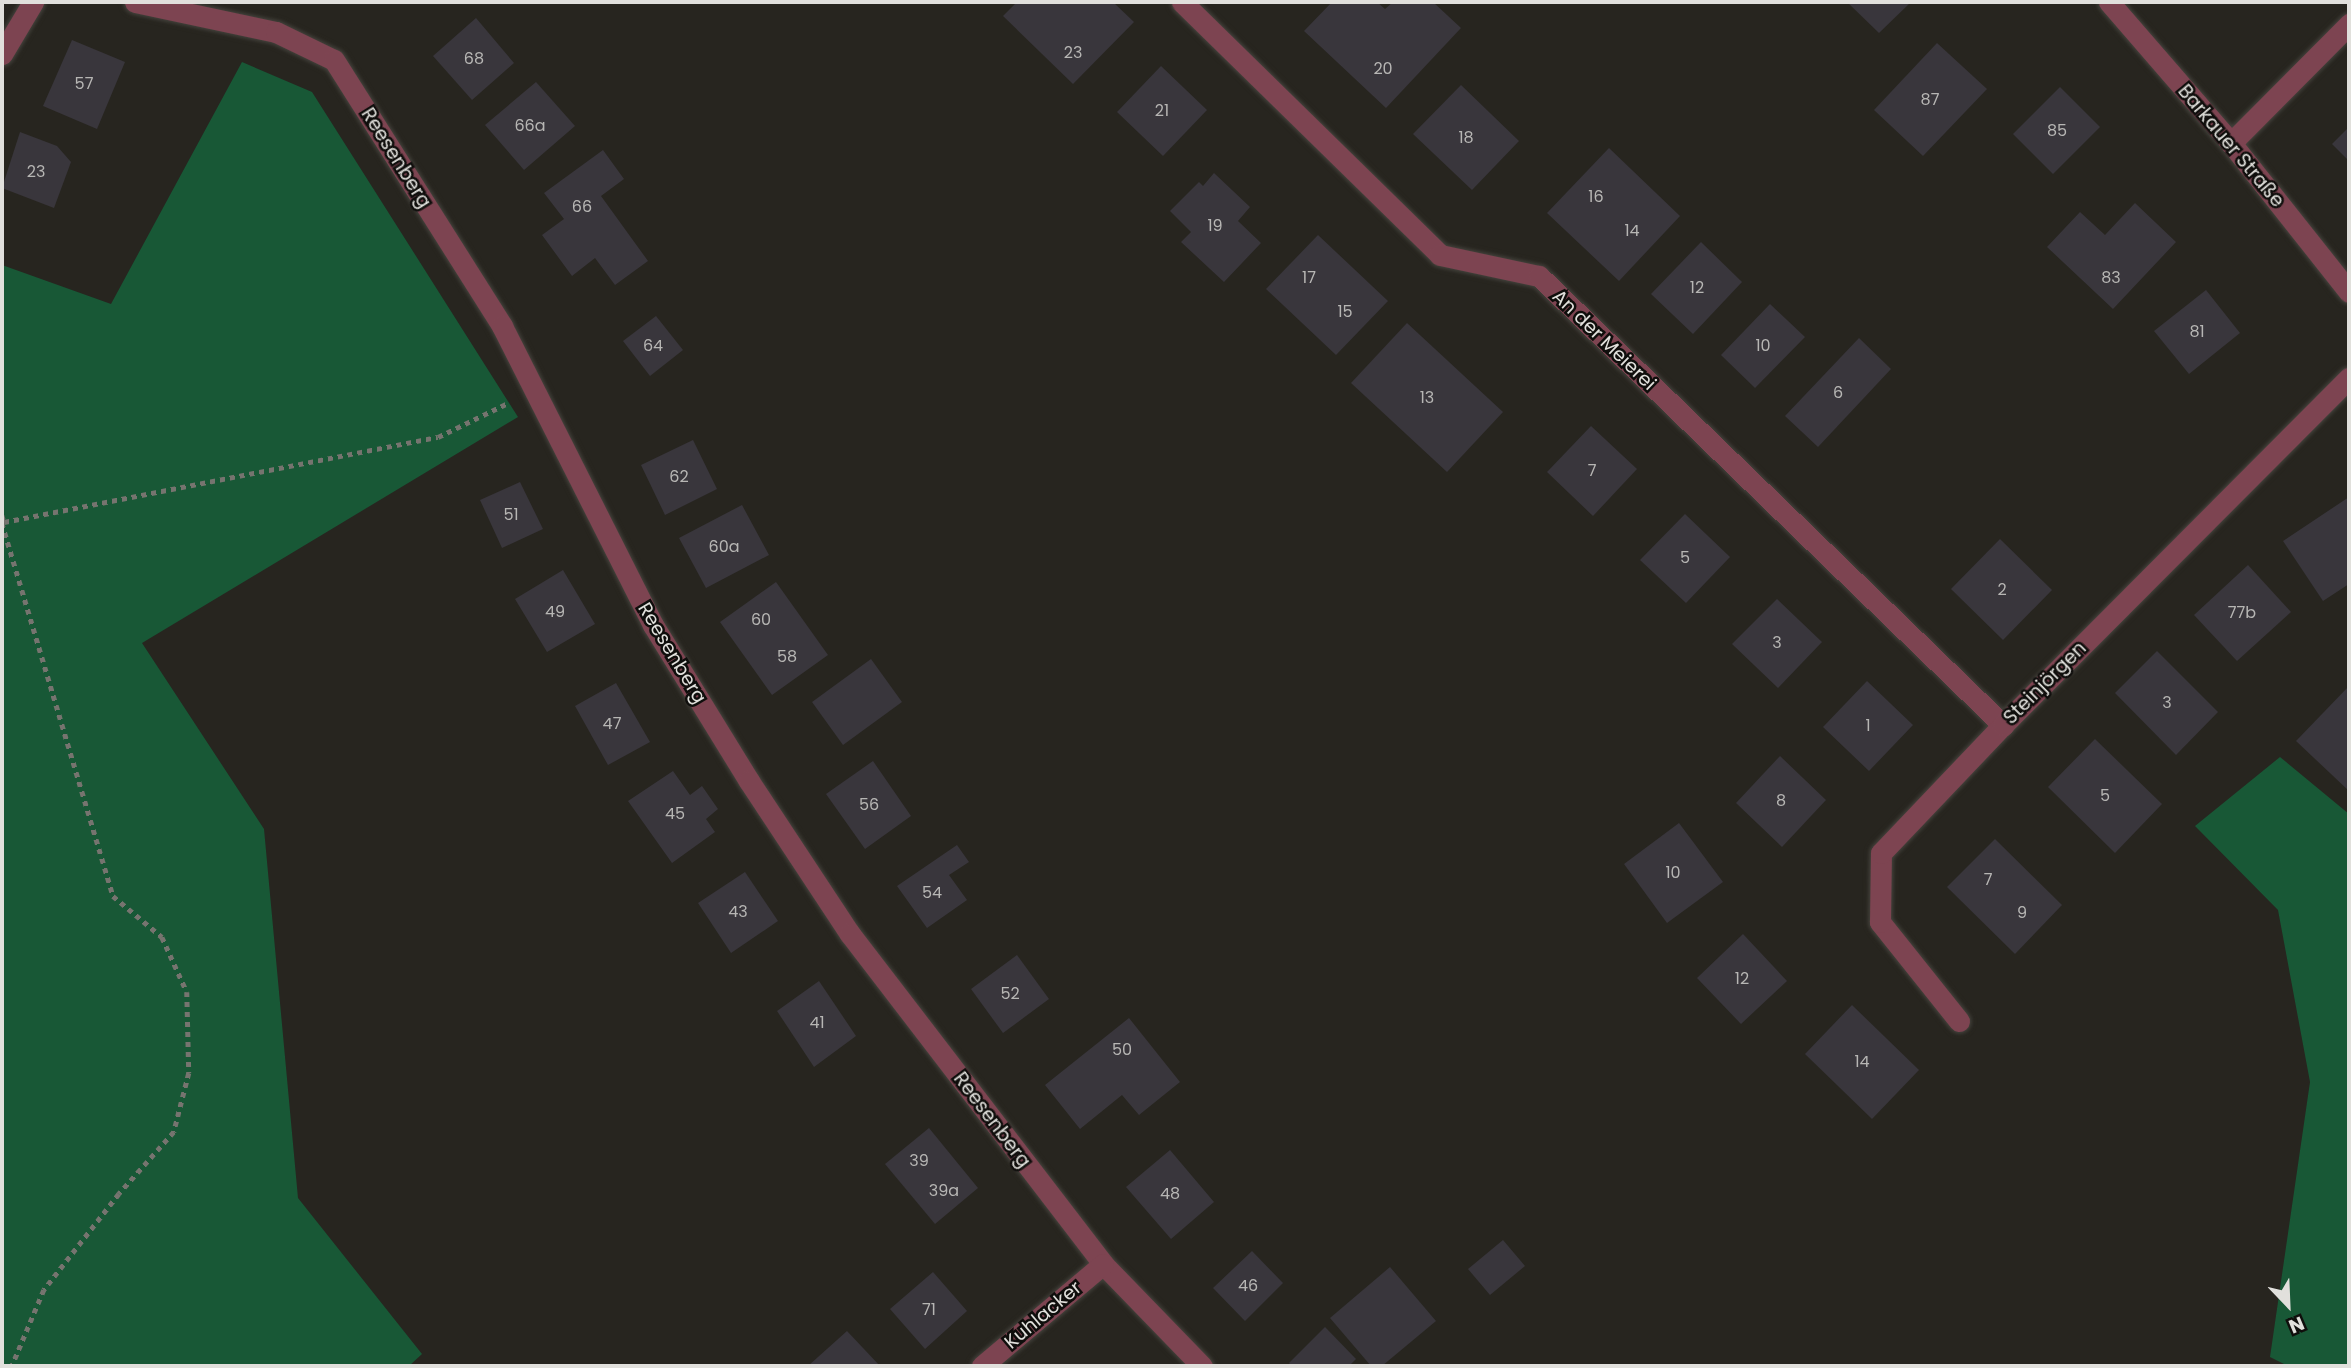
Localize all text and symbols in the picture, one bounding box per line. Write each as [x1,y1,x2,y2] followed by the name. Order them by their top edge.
[1064,43,1082,63] house number: 23
[464,49,484,69] house number: 68
[1373,59,1393,79] house number: 20
[75,74,93,94] house number: 57
[2173,80,2289,212] street label: Barkauer Straße
[1921,90,1939,110] house number: 87
[1155,101,1169,121] house number: 21
[356,104,436,212] street label: Reesenberg
[514,116,546,136] house number: 66a
[2047,121,2067,141] house number: 85
[1458,128,1474,148] house number: 18
[27,162,45,182] house number: 23
[1588,187,1604,207] house number: 16
[572,197,592,217] house number: 66
[1207,216,1223,236] house number: 19
[1624,221,1640,241] house number: 14
[1302,268,1316,288] house number: 17
[2101,268,2121,288] house number: 83
[1690,278,1704,298] house number: 12
[1548,285,1660,395] street label: An der Meierei
[1337,302,1353,322] house number: 15
[2189,322,2205,342] house number: 81
[643,336,663,356] house number: 64
[1755,336,1771,356] house number: 10
[1833,383,1843,403] house number: 6
[1420,388,1434,408] house number: 13
[1588,461,1596,481] house number: 7
[669,467,689,487] house number: 62
[503,505,519,525] house number: 51
[708,537,740,557] house number: 60a
[1680,548,1690,568] house number: 5
[1997,580,2007,600] house number: 2
[633,598,711,708] street label: Reesenberg
[545,602,565,622] house number: 49
[2228,603,2256,623] house number: 77b
[751,610,771,630] house number: 60
[1772,633,1782,653] house number: 3
[1999,637,2091,729] street label: Steinjörgen
[777,647,797,667] house number: 58
[2162,693,2172,713] house number: 3
[603,714,621,734] house number: 47
[1865,716,1871,736] house number: 1
[2100,786,2110,806] house number: 5
[1776,791,1786,811] house number: 8
[859,795,879,815] house number: 56
[665,804,685,824] house number: 45
[1665,863,1681,883] house number: 10
[1984,870,1992,890] house number: 7
[922,883,942,903] house number: 54
[728,902,748,922] house number: 43
[2017,903,2027,923] house number: 9
[1735,969,1749,989] house number: 12
[1000,984,1020,1004] house number: 52
[809,1013,825,1033] house number: 41
[1112,1040,1132,1060] house number: 50
[1854,1052,1870,1072] house number: 14
[949,1068,1035,1172] street label: Reesenberg
[909,1151,929,1171] house number: 39
[929,1181,959,1201] house number: 39a
[1160,1184,1180,1204] house number: 48
[2253,1270,2323,1340] north arrow
[1000,1276,1086,1354] street label: Kuhlacker
[1238,1276,1258,1296] house number: 46
[922,1300,936,1320] house number: 71
[2285,1310,2308,1340] text: N

